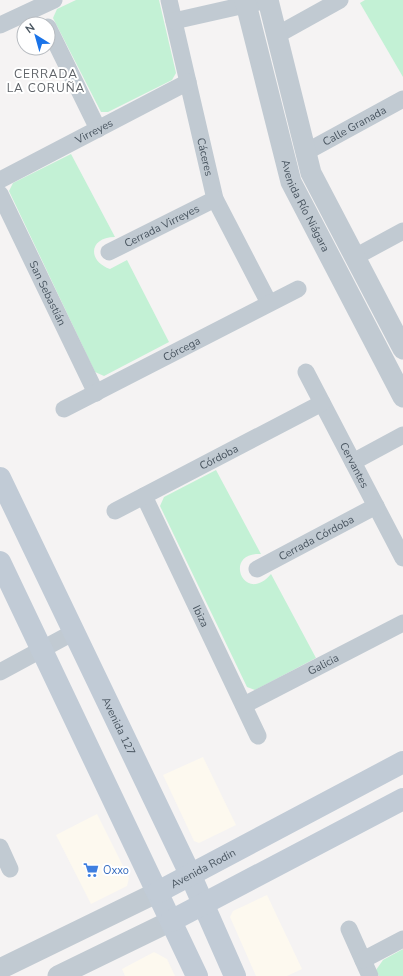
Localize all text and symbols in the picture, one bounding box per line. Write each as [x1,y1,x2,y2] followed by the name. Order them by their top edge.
[16,16,56,56] north arrow
[22,20,38,37] text: N
[7,66,85,96] district label: CERRADA LA CORUÑA
[320,102,389,149] street label: Calle Granada
[72,115,115,147] street label: Virreyes
[194,136,217,178] street label: Cáceres
[278,158,334,254] street label: Avenida Río Niágara
[122,201,202,251] street label: Cerrada Virreyes
[26,258,70,328] street label: San Sebastián
[160,333,203,365] street label: Córcega
[197,440,241,473] street label: Córdoba
[336,440,373,491] street label: Cervantes
[276,511,357,564] street label: Cerrada Córdoba
[189,603,213,630] street label: Ibiza
[305,650,341,678] street label: Galicia
[99,694,139,758] street label: Avenida 127
[168,845,238,892] street label: Avenida Rodin
[82,861,100,879] supermarket icon: Oxxo
[103,863,129,878] place label: Oxxo

